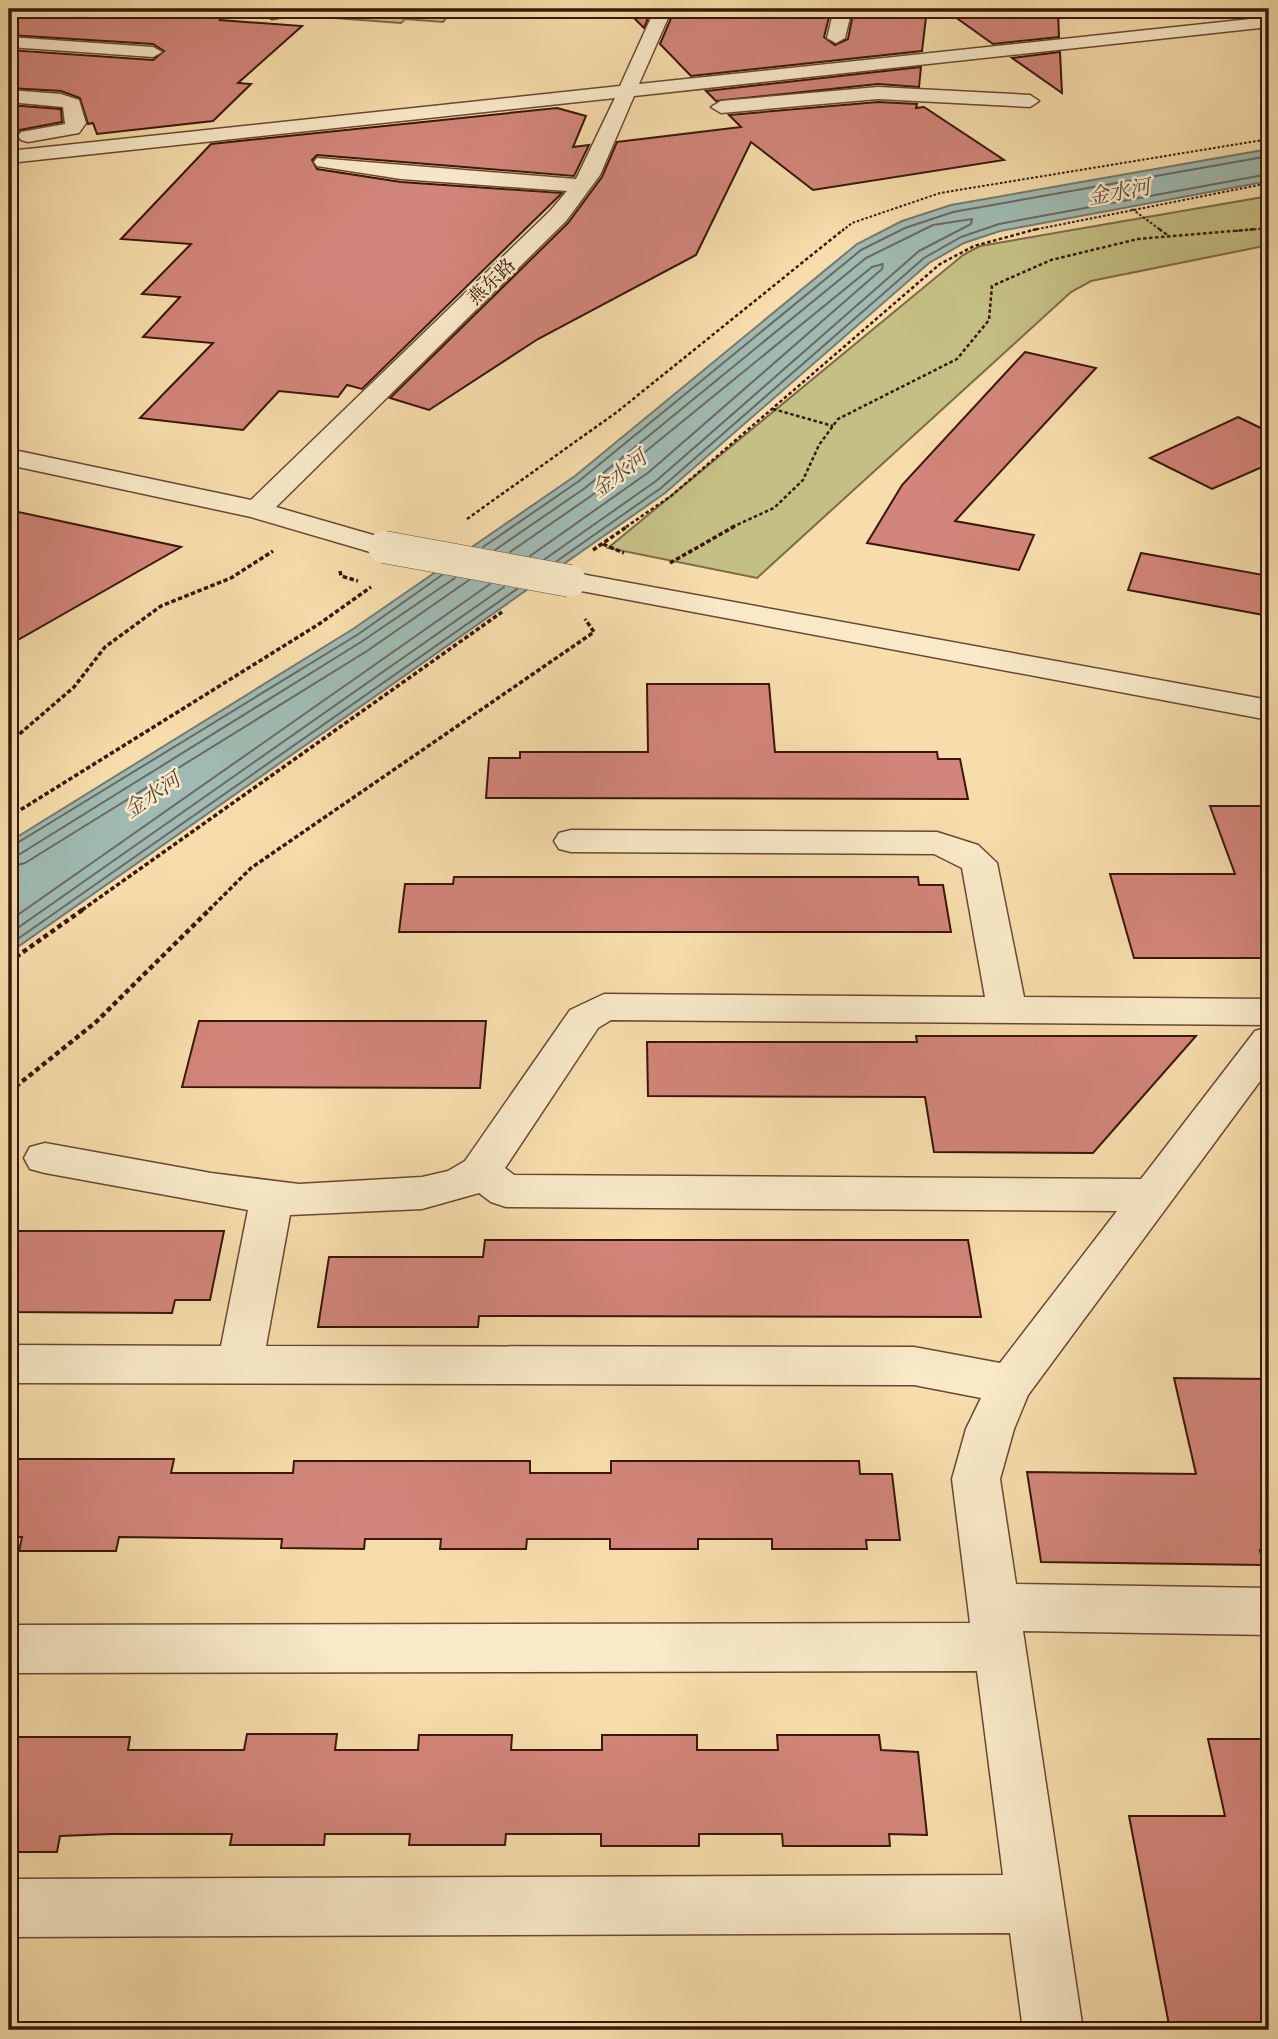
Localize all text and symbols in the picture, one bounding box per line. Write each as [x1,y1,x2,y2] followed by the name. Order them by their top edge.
[1086,173,1156,209] water label: 金水河
[463,253,520,309] street label: 燕东路
[586,442,655,503] water label: 金水河
[119,764,188,823] water label: 金水河

